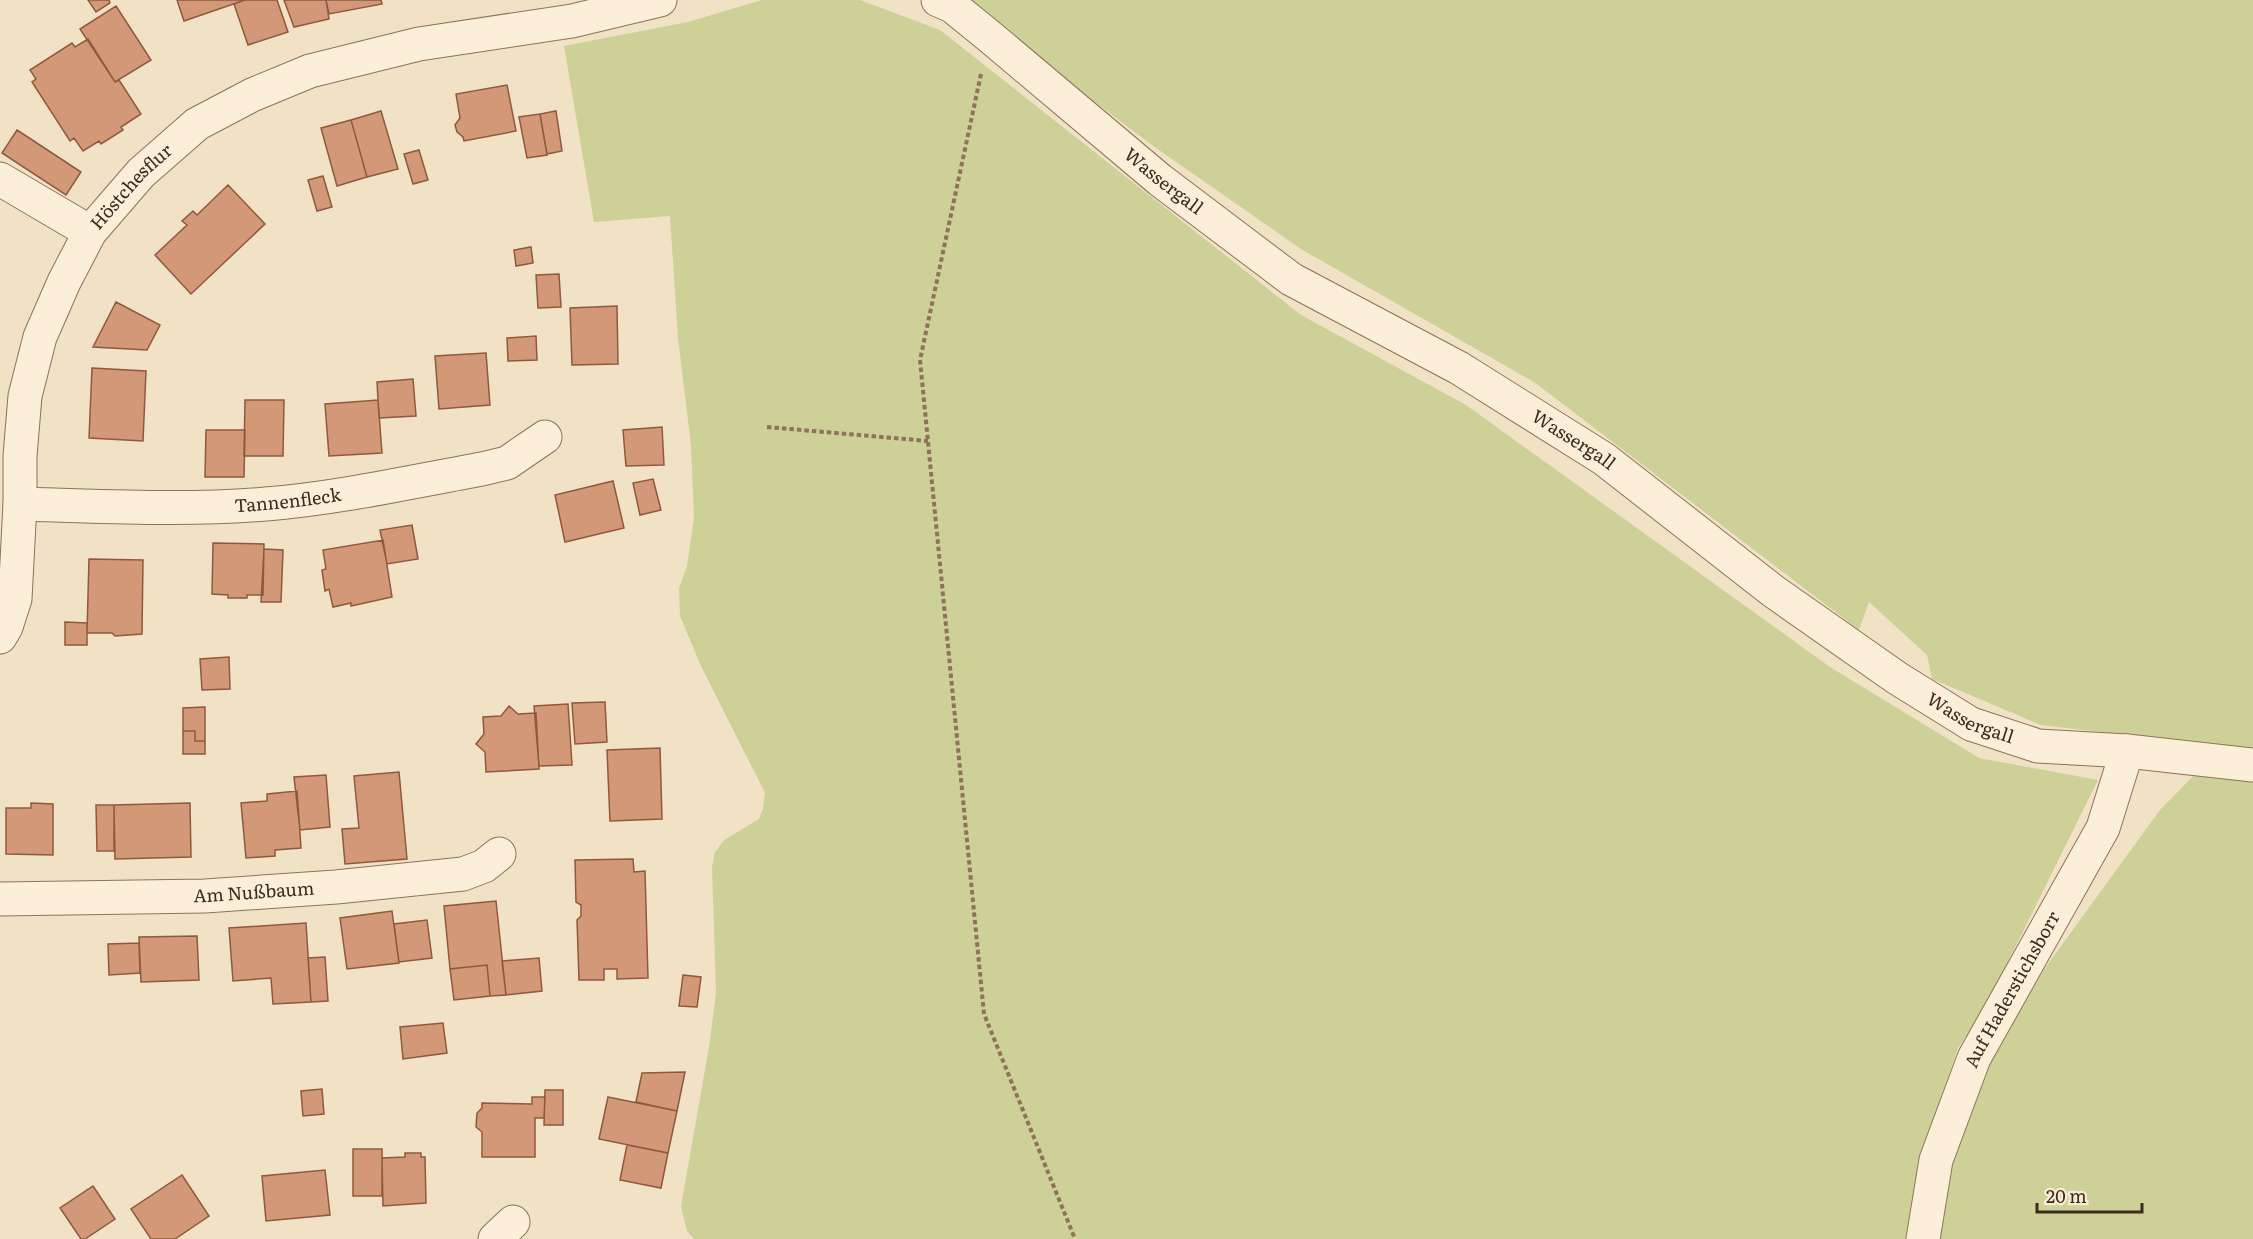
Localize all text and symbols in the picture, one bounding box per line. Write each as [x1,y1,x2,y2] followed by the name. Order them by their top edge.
[83,136,178,235] street label: Höstchesflur
[1119,140,1210,220] street label: Wassergall
[1527,402,1622,475] street label: Wassergall
[233,480,344,518] street label: Tannenfleck
[1922,685,2018,749] street label: Wassergall
[193,874,315,908] street label: Am Nußbaum
[1957,905,2066,1071] street label: Auf Haderstichsborr
[2037,1176,2142,1214] scale bar
[2046,1182,2087,1209] text: 20 m

